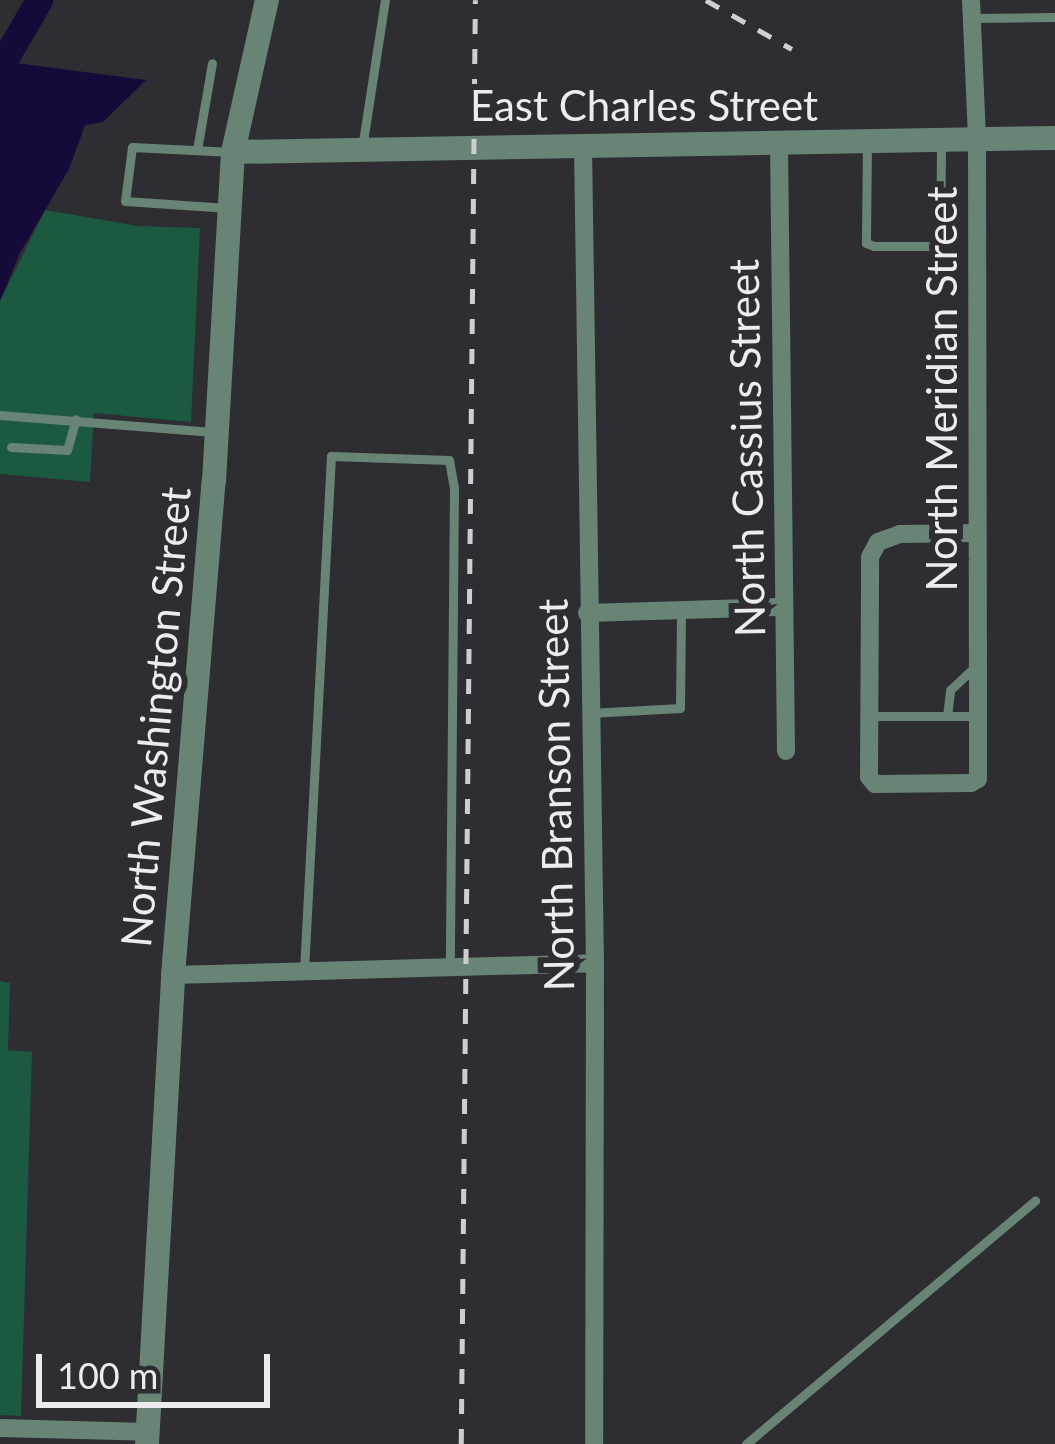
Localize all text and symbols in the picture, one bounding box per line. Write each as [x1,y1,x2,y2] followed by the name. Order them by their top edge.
[470,80,818,130] street label: East Charles Street
[916,187,966,591] street label: North Meridian Street
[718,259,774,637] street label: North Cassius Street
[110,485,200,949] street label: North Washington Street
[526,598,584,992] street label: North Branson Street
[42,1330,276,1404] scale bar
[57,1353,158,1397] text: 100 m

